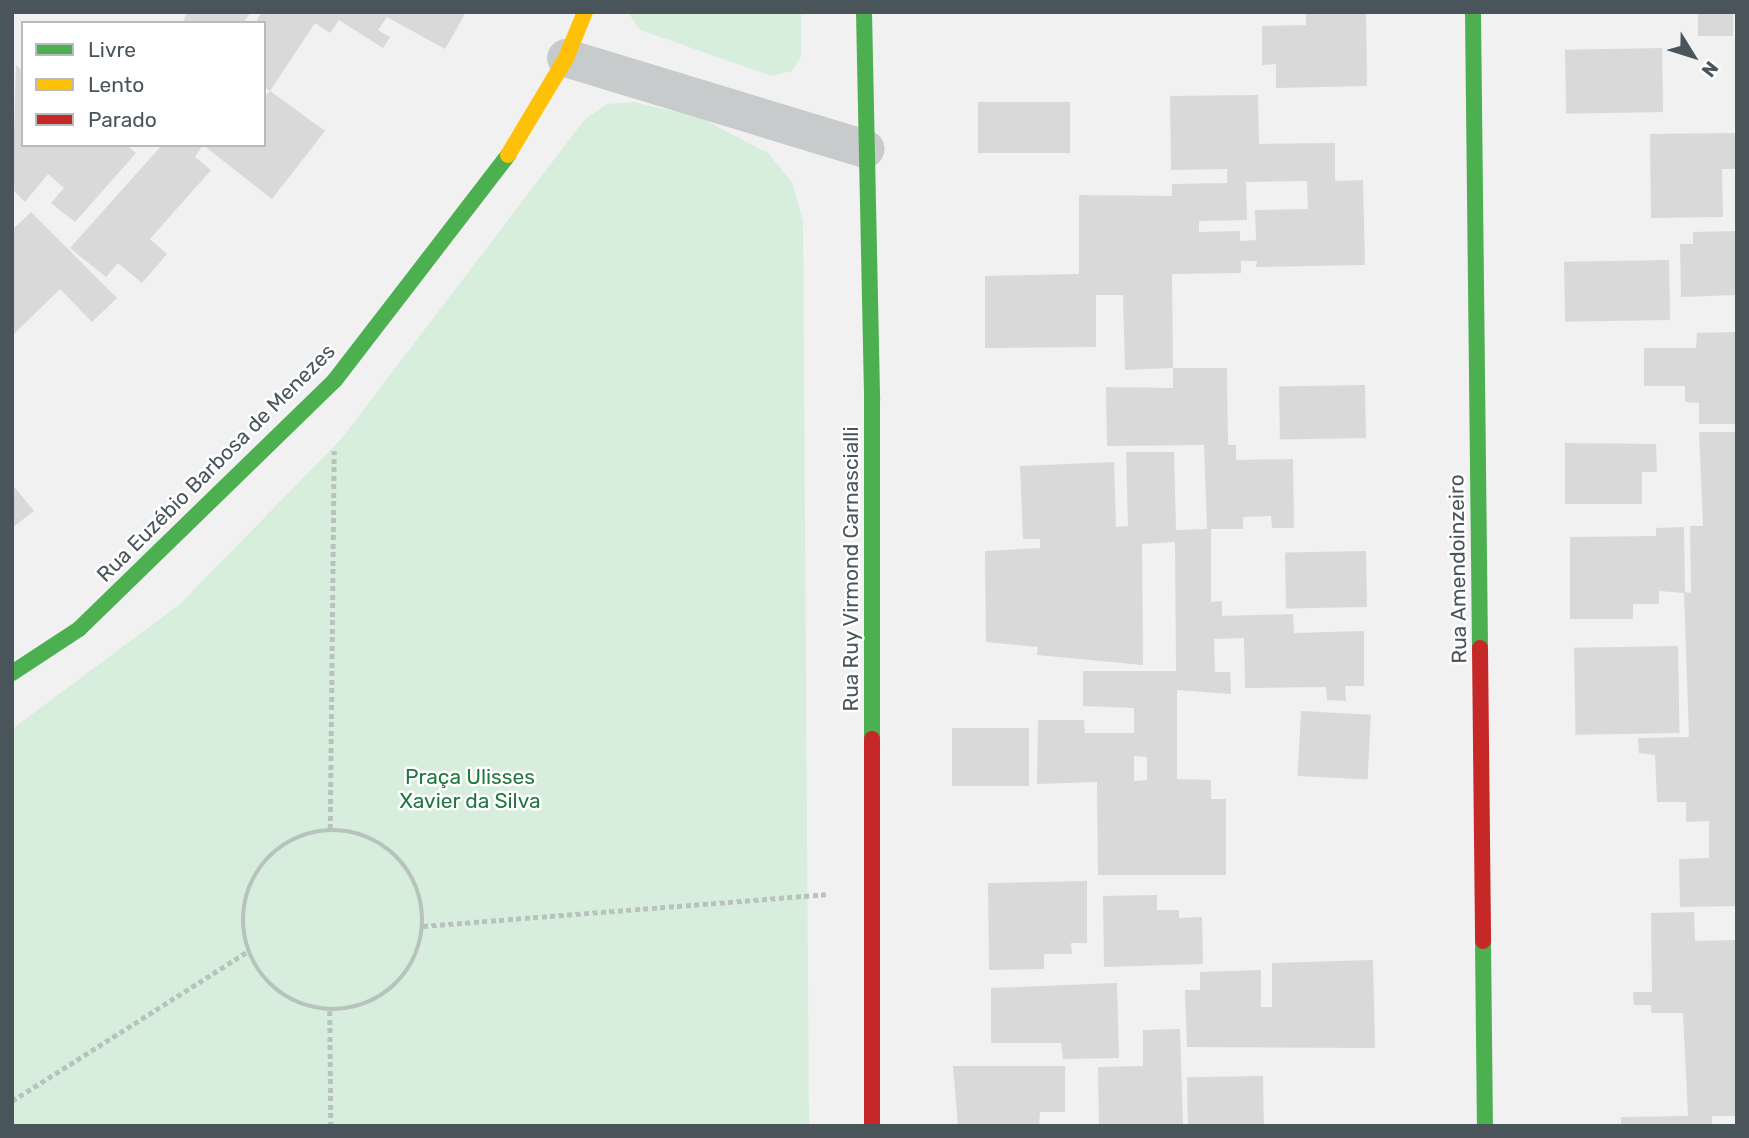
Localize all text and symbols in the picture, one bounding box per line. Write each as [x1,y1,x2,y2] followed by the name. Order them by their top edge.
[21,21,266,147] legend
[1658,21,1728,91] north arrow
[88,37,136,62] text: Livre
[1697,57,1723,82] text: N
[88,72,144,97] text: Lento
[88,107,157,132] text: Parado
[92,339,340,587] street label: Rua Euzébio Barbosa de Menezes
[838,426,864,712] street label: Rua Ruy Virmond Carnascialli
[1444,474,1472,664] street label: Rua Amendoinzeiro
[399,764,541,814] park label: Praça Ulisses Xavier da Silva

